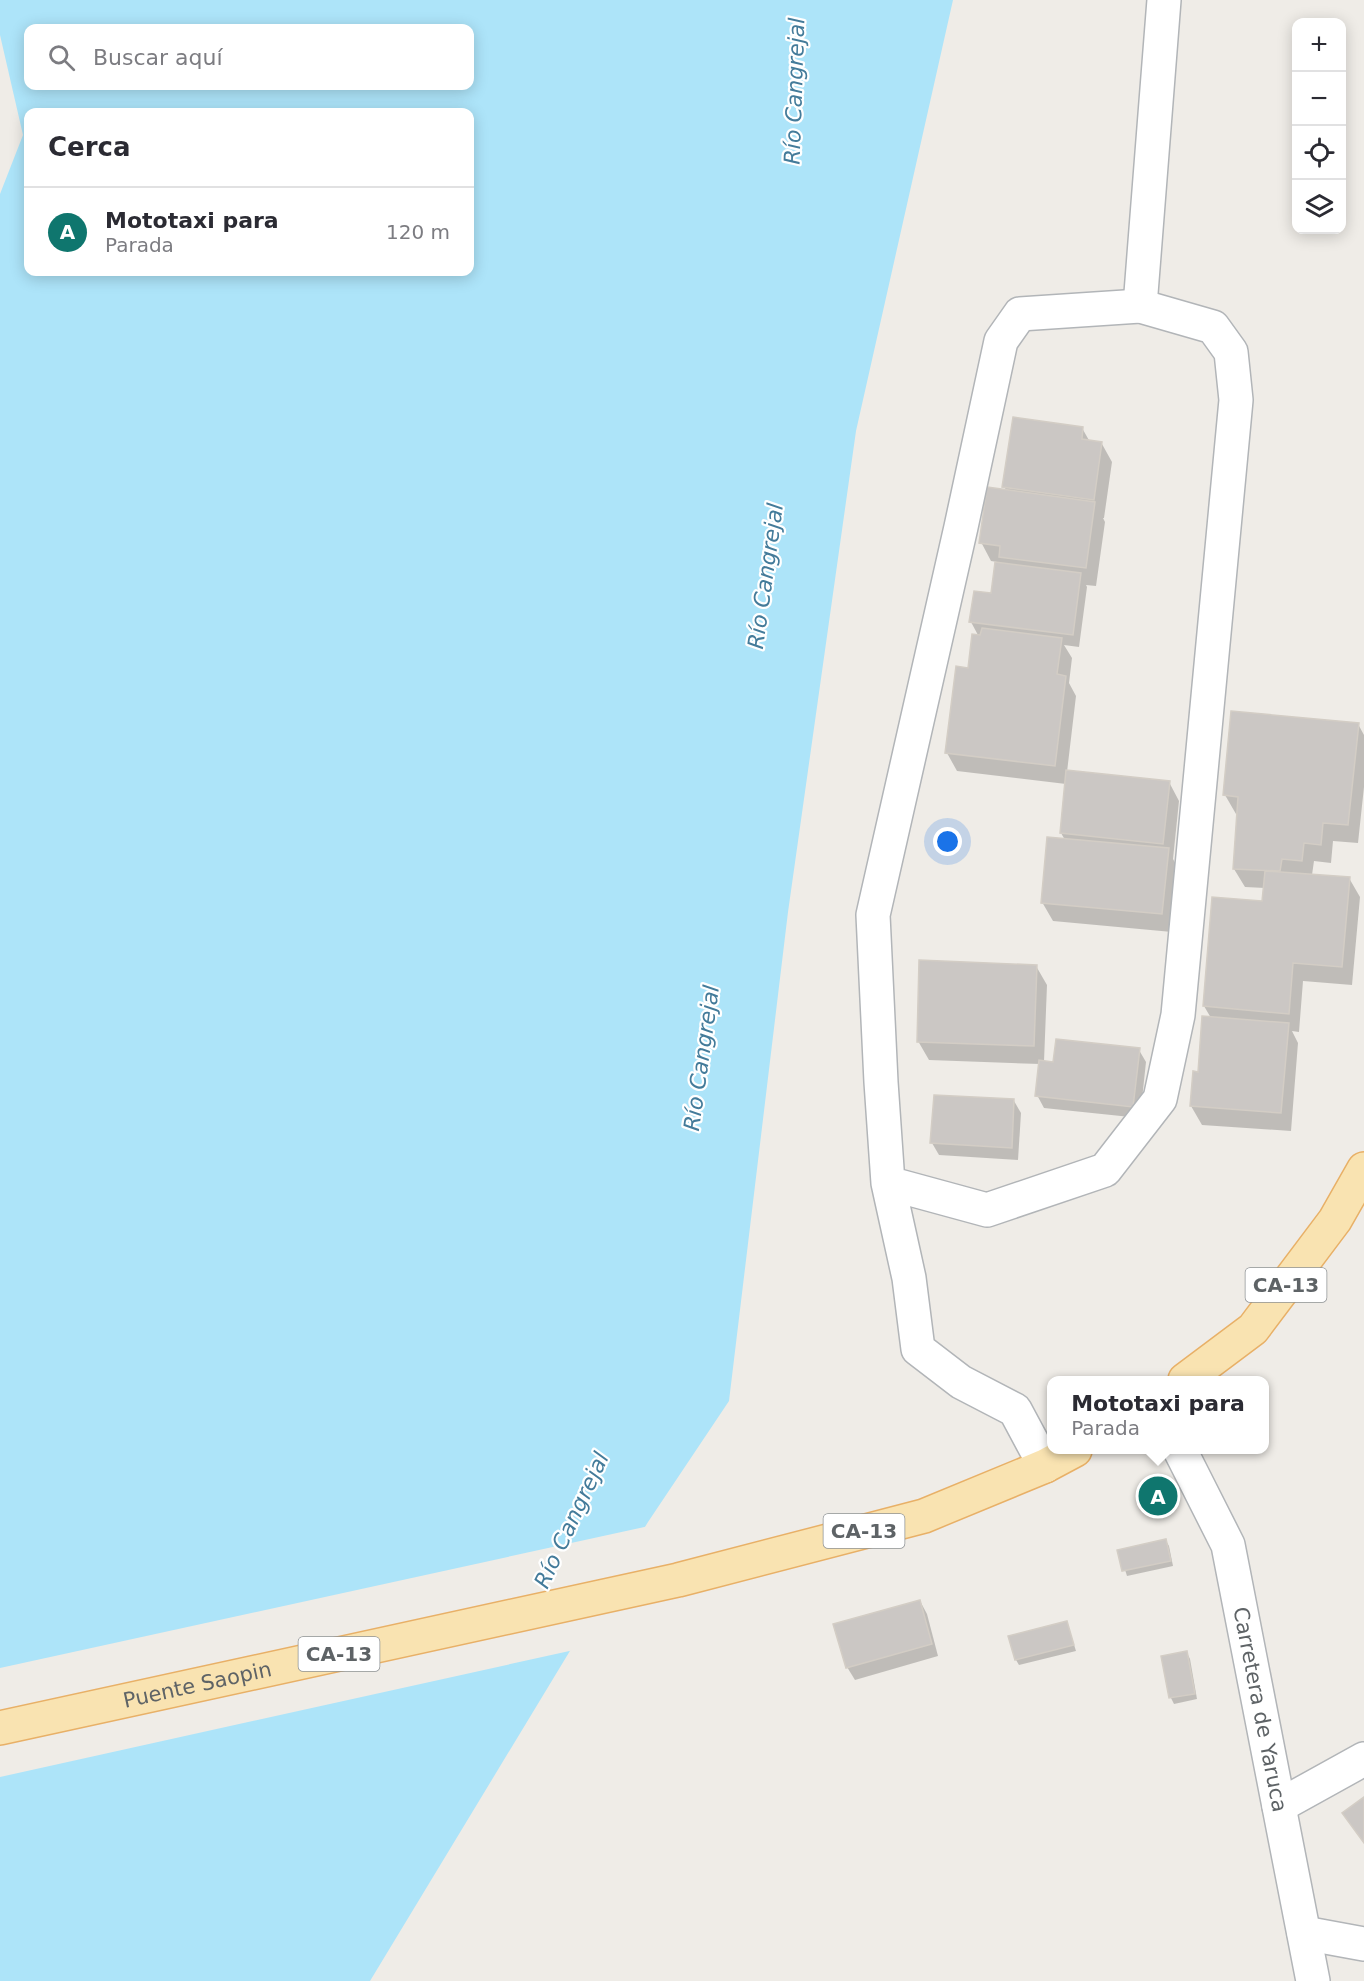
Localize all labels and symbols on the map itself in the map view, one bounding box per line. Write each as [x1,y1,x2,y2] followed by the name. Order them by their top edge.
[779,17,810,165] water label: Río Cangrejal
[743,502,788,651] water label: Río Cangrejal
[933,827,962,856] your location
[679,984,724,1133] water label: Río Cangrejal
[1246,1268,1326,1302] road number: CA-13
[529,1448,614,1592] water label: Río Cangrejal
[1138,1474,1178,1518] pin: A
[824,1514,904,1548] road number: CA-13
[1228,1605,1292,1814] street label: Carretera de Yaruca
[298,1637,380,1671] road number: CA-13
[121,1657,274,1713] street label: Puente Saopin

